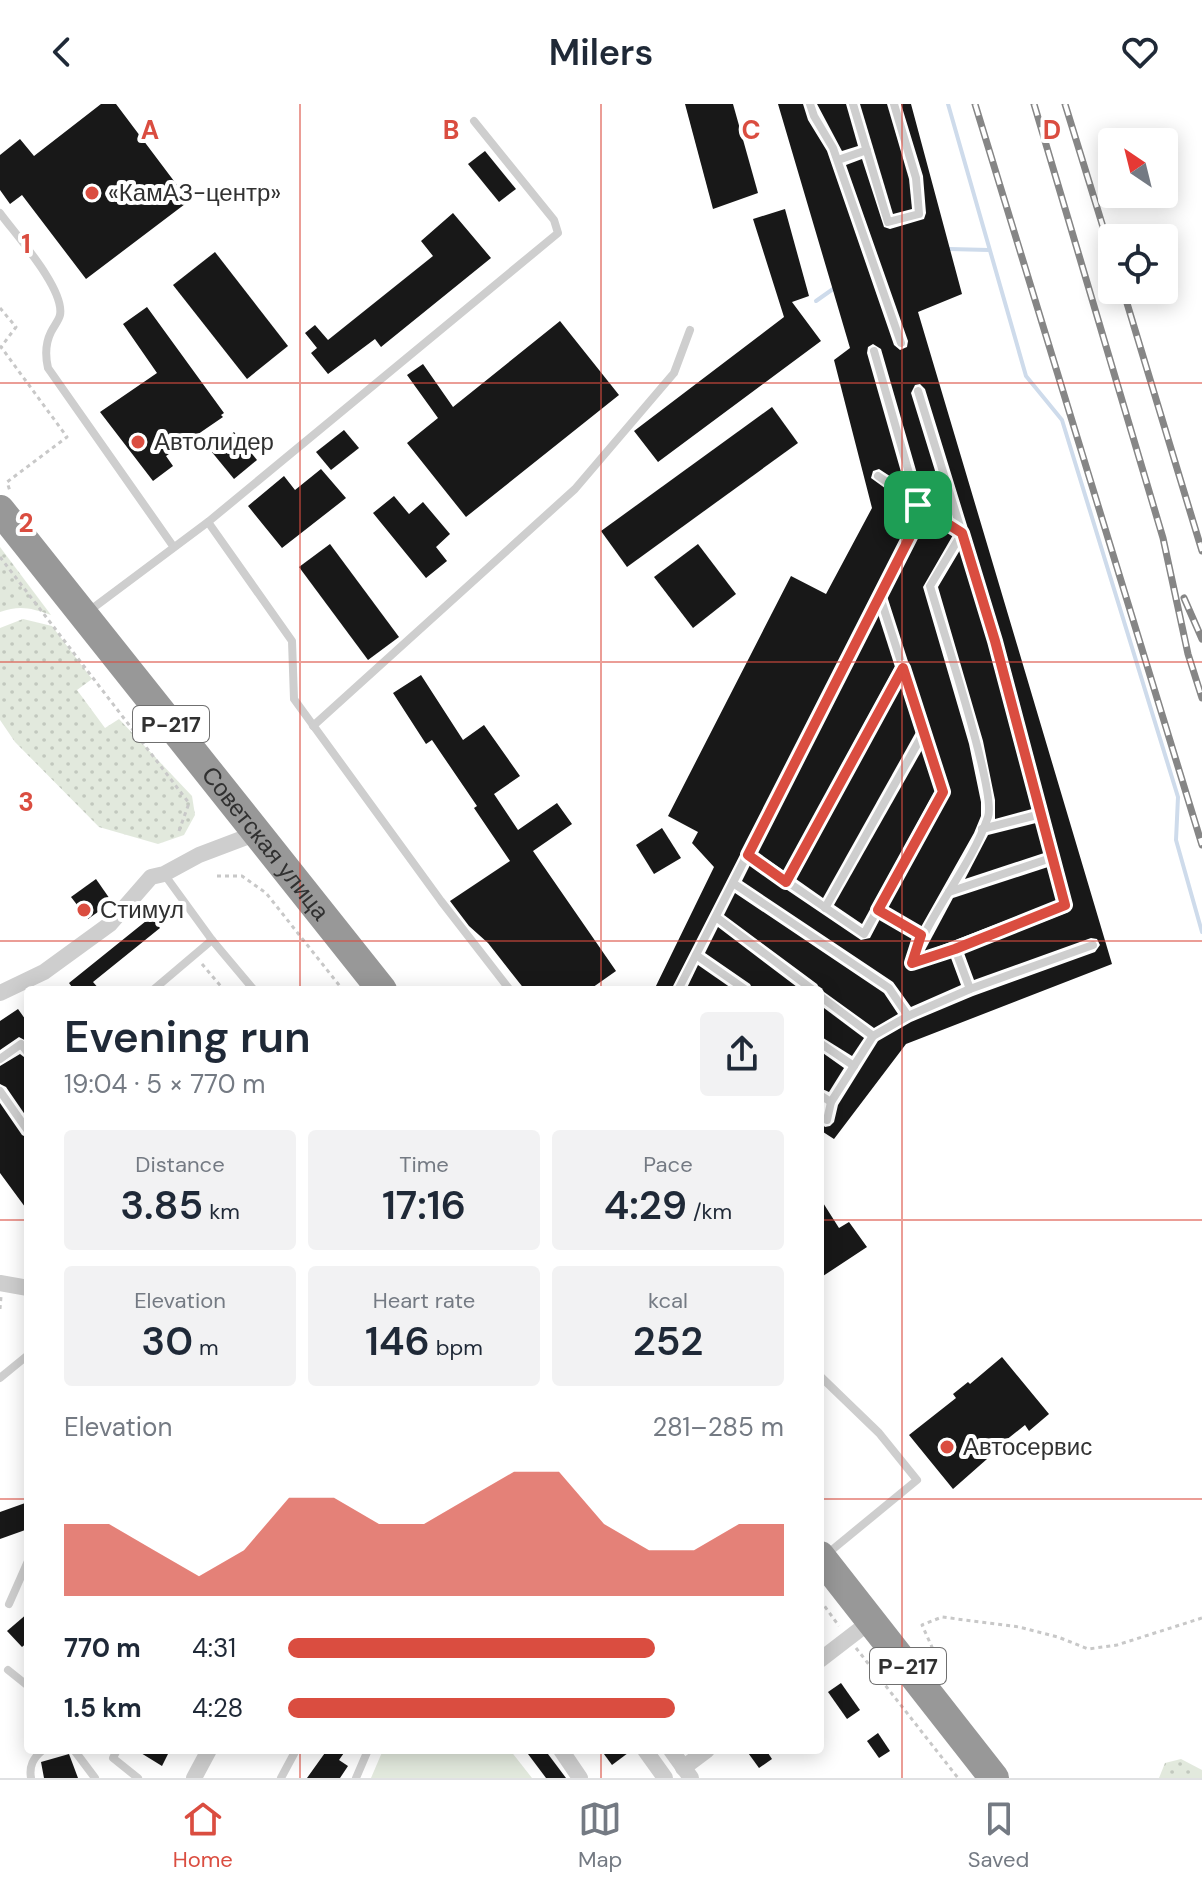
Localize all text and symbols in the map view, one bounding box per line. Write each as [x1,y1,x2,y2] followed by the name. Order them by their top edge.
[549,29,653,76] text: Milers
[40,30,84,74] icon: back
[1118,30,1162,74] icon: heart
[141,113,159,147] text: A
[443,113,459,147] text: B
[741,113,761,147] text: C
[1043,113,1061,147] text: D
[1098,128,1178,208] north arrow
[1098,128,1178,304] map controls
[108,177,281,208] place label: «КамАЗ-центр»
[83,184,101,202] marker: «КамАЗ-центр»
[1098,224,1178,304] button: locate
[21,227,31,261] text: 1
[154,426,274,457] place label: Автолидер
[129,433,147,451] marker: Автолидер
[884,471,952,539] pin
[896,483,940,527] icon: arrive
[18,506,34,540] text: 2
[133,706,209,742] road number: Р-217
[195,760,337,927] street label: Советская улица
[18,785,34,819] text: 3
[100,894,184,925] place label: Стимул
[75,901,93,919] marker: Стимул
[64,1008,311,1066] text: Evening run
[700,1012,784,1096] button: share
[64,1067,266,1101] text: 19:04 · 5 × 770 m
[135,1150,225,1179] text: Distance
[399,1150,449,1179] text: Time
[643,1150,693,1179] text: Pace
[120,1179,203,1231] text: 3.85
[382,1179,466,1231] text: 17:16
[604,1179,687,1231] text: 4:29
[203,1197,240,1226] text: km
[687,1197,732,1226] text: /km
[134,1286,226,1315] text: Elevation
[373,1286,475,1315] text: Heart rate
[648,1286,688,1315] text: kcal
[141,1315,193,1367] text: 30
[365,1315,430,1367] text: 146
[633,1315,703,1367] text: 252
[193,1333,219,1362] text: m
[430,1333,483,1362] text: bpm
[64,1410,172,1444] text: Elevation
[652,1410,784,1444] text: 281–285 m
[963,1431,1092,1462] place label: Автосервис
[938,1438,956,1456] marker: Автосервис
[64,1631,141,1665] text: 770 m
[192,1631,236,1665] text: 4:31
[870,1648,946,1684] road number: Р-217
[64,1691,142,1725] text: 1.5 km
[192,1691,243,1725] text: 4:28
[173,1797,233,1874] tab: Home
[578,1797,622,1874] tab: Map
[968,1797,1029,1874] tab: Saved

